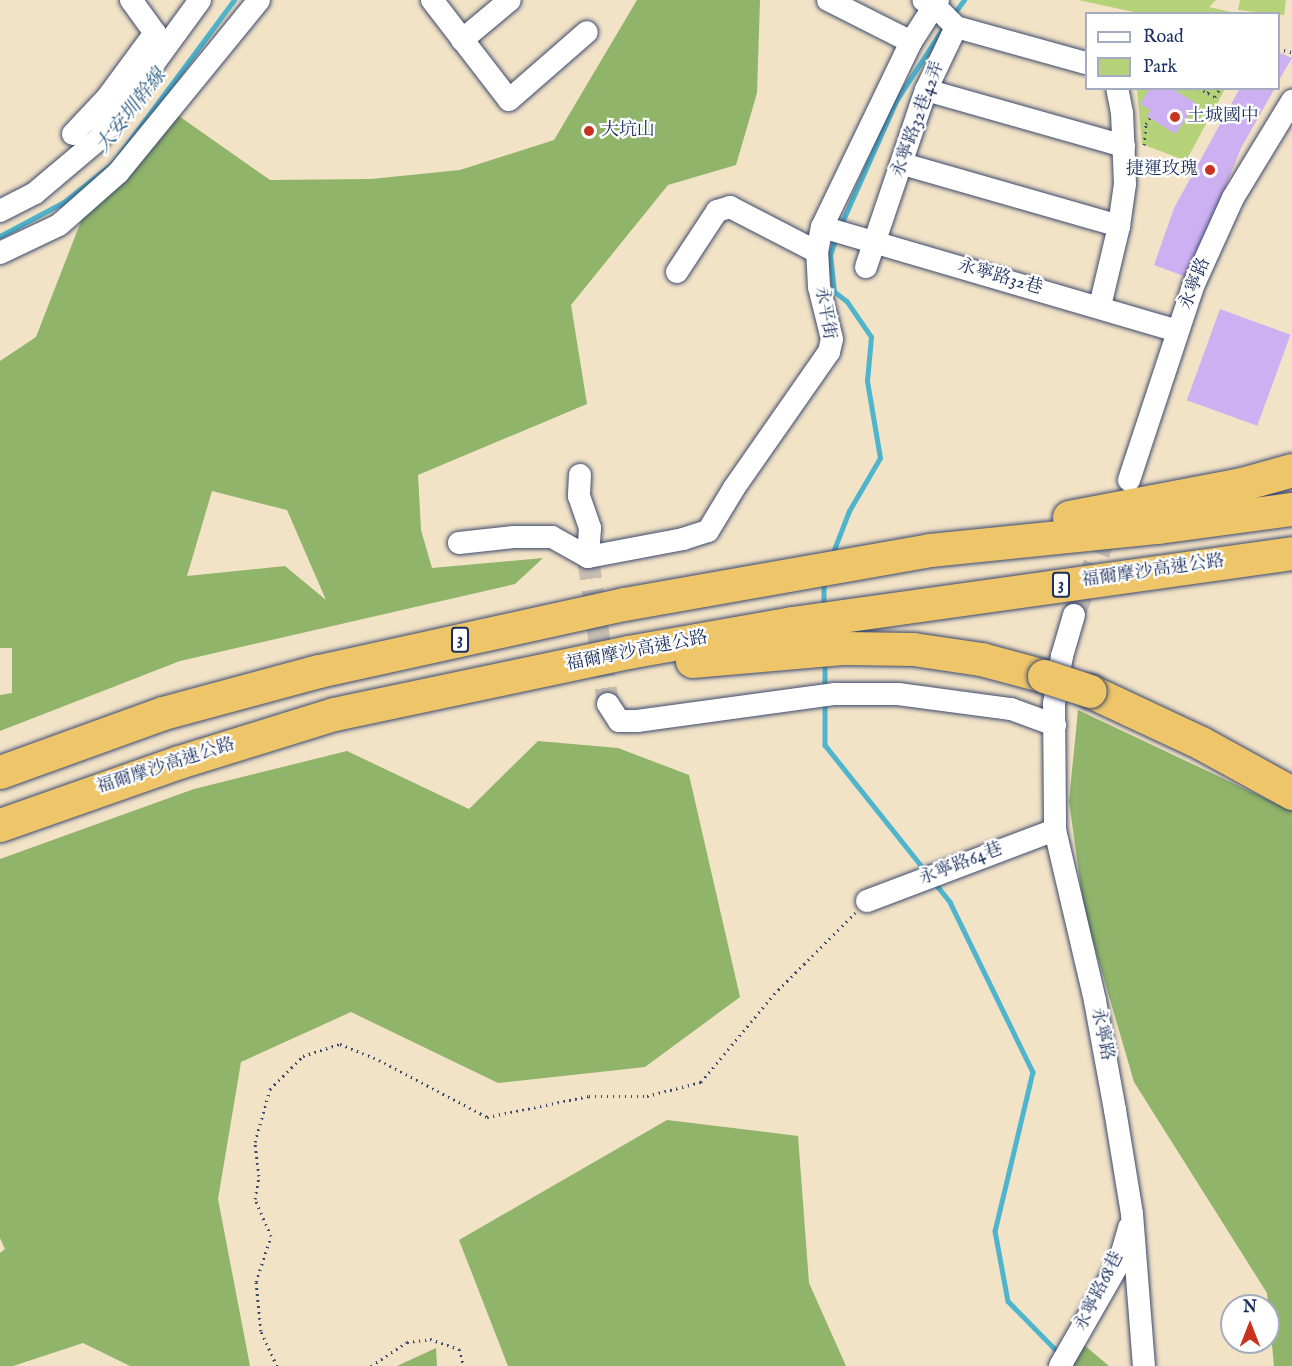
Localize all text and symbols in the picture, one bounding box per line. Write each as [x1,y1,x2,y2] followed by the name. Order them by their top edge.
[1085,12,1280,90] legend
[1143,26,1184,49] text: Road
[1143,56,1177,79] text: Park
[888,59,950,181] street label: 永寧路32巷42弄
[91,64,171,158] water label: 大安圳幹線
[1187,106,1259,128] place label: 土城國中
[1168,110,1182,124] marker: 土城國中
[601,120,655,142] place label: 大坑山
[582,124,596,138] marker: 大坑山
[1126,159,1198,181] place label: 捷運玫瑰
[1203,163,1217,177] marker: 捷運玫瑰
[1176,255,1216,313] street label: 永寧路
[955,256,1045,300] street label: 永寧路32巷
[809,285,839,341] street label: 永平街
[1080,551,1226,593] street label: 福爾摩沙高速公路
[1052,572,1070,598] road number: 3
[451,627,469,653] road number: 3
[564,628,710,676] street label: 福爾摩沙高速公路
[94,734,238,800] street label: 福爾摩沙高速公路
[916,839,1006,891] street label: 永寧路64巷
[1085,1005,1117,1063] street label: 永寧路
[1071,1248,1129,1336] street label: 永寧路68巷
[1220,1294,1280,1354] north arrow
[1243,1298,1257,1318] text: N

